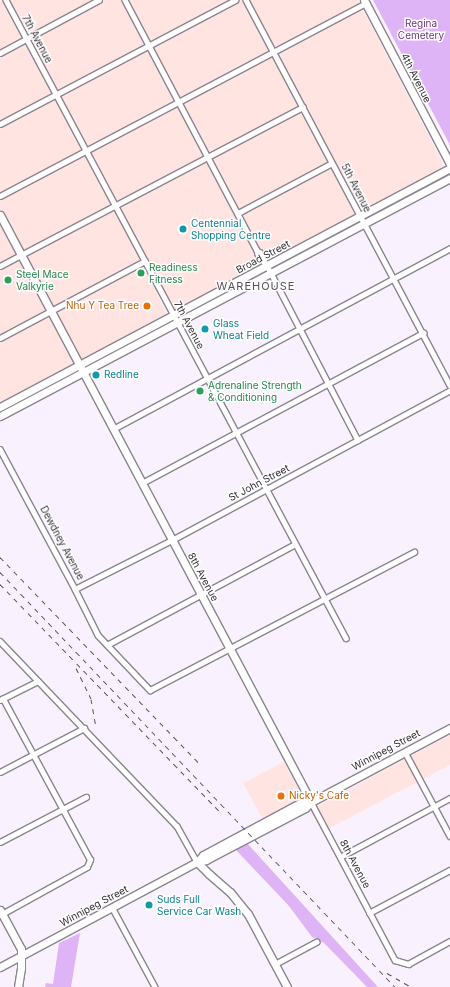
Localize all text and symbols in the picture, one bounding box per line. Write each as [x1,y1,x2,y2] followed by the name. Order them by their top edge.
[19,13,55,65] street label: 7th Avenue
[398,17,444,40] park label: Regina Cemetery
[398,51,434,105] street label: 4th Avenue
[339,162,373,214] street label: 5th Avenue
[191,217,271,240] place label: Centennial Shopping Centre
[178,224,188,234] marker: Centennial Shopping Centre
[234,238,292,276] street label: Broad Street
[149,261,198,284] place label: Readiness Fitness
[16,268,69,292] place label: Steel Mace Valkyrie
[136,268,146,278] marker: Readiness Fitness
[3,275,13,285] marker: Steel Mace Valkyrie
[217,279,295,293] district label: WAREHOUSE
[171,299,207,351] street label: 7th Avenue
[66,300,139,312] place label: Nhu Y Tea Tree
[142,301,152,311] marker: Nhu Y Tea Tree
[213,317,269,340] place label: Glass Wheat Field
[200,324,210,334] marker: Glass Wheat Field
[104,369,139,381] place label: Redline
[91,370,101,380] marker: Redline
[208,379,302,402] place label: Adrenaline Strength & Conditioning
[195,386,205,396] marker: Adrenaline Strength & Conditioning
[227,462,291,504] street label: St John Street
[37,504,87,582] street label: Dewdney Avenue
[185,551,221,603] street label: 8th Avenue
[350,727,422,773] street label: Winnipeg Street
[289,790,349,802] place label: Nicky's Cafe
[276,791,286,801] marker: Nicky's Cafe
[337,838,373,890] street label: 8th Avenue
[58,883,130,929] street label: Winnipeg Street
[157,893,241,916] place label: Suds Full Service Car Wash
[144,900,154,910] marker: Suds Full Service Car Wash

